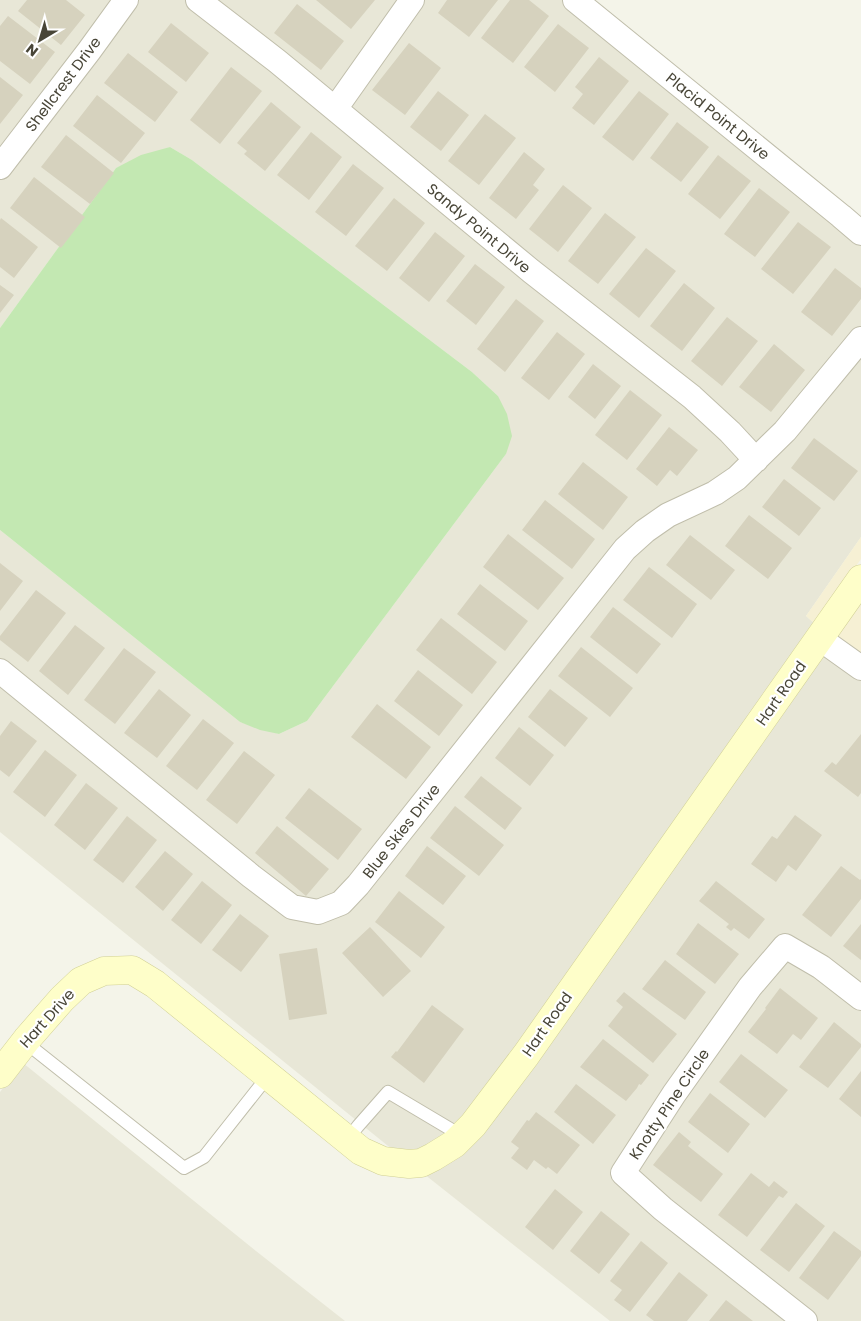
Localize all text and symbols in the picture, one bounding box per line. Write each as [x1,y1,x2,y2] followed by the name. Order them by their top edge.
[15,15,65,65] north arrow
[20,32,106,136] street label: Shellcrest Drive
[22,39,42,61] text: N
[662,68,774,164] street label: Placid Point Drive
[423,178,535,278] street label: Sandy Point Drive
[751,656,811,730] street label: Hart Road
[357,779,445,883] street label: Blue Skies Drive
[15,984,79,1052] street label: Hart Drive
[517,987,577,1061] street label: Hart Road
[624,1044,714,1164] street label: Knotty Pine Circle

